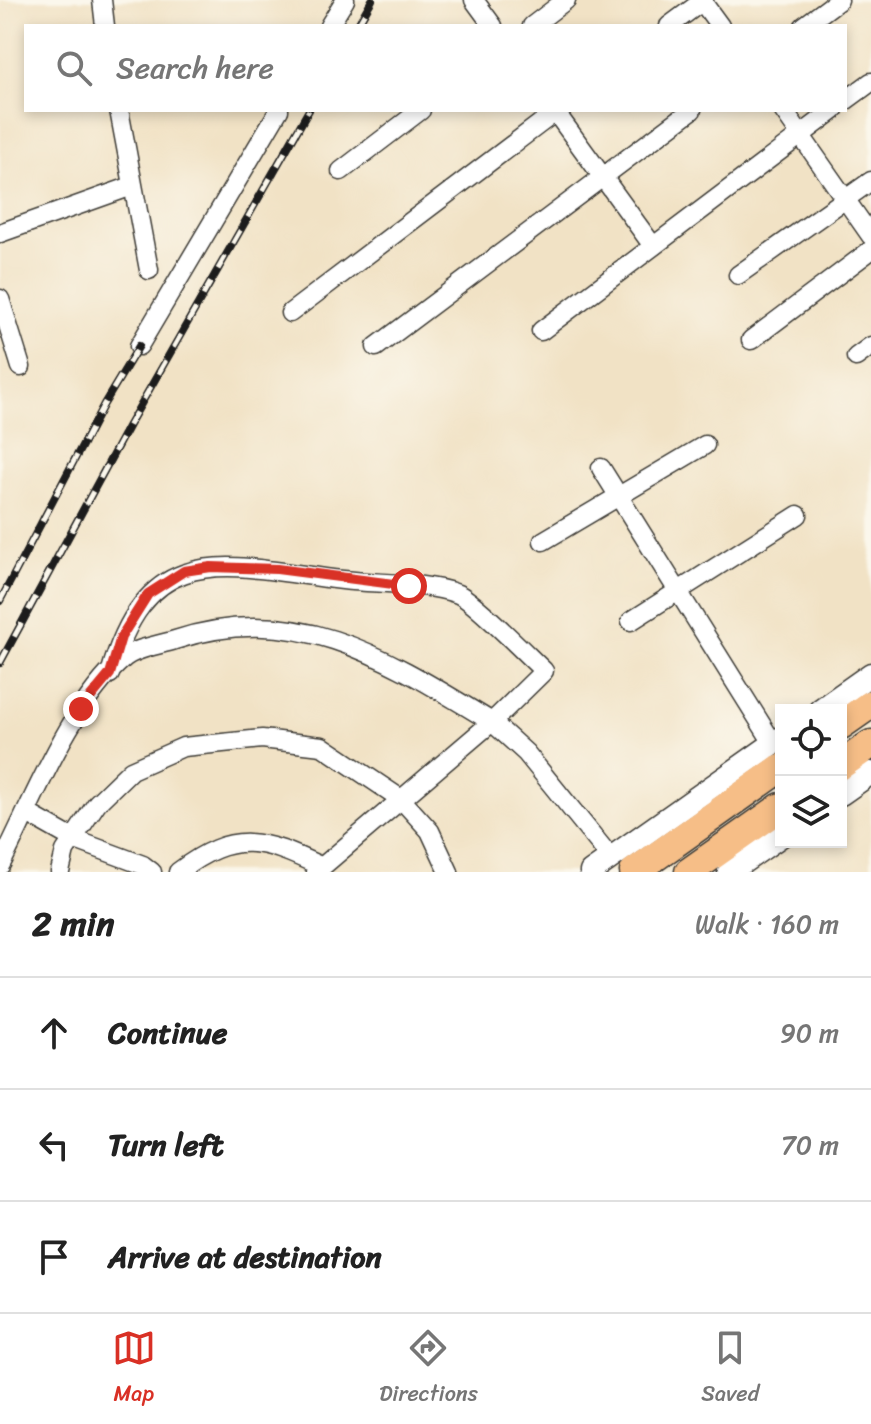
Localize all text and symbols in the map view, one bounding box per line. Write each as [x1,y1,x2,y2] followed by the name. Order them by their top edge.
[24,24,847,112] search box
[116,41,274,95] text: Search here
[52,46,96,90] icon: search
[391,568,427,604] route start
[63,691,99,727] route end
[775,704,847,848] map controls
[775,704,847,776] button: locate
[775,776,847,848] button: layers
[32,894,114,954] text: 2 min
[695,901,839,947] text: Walk · 160 m
[108,1006,227,1060] text: Continue
[780,1010,839,1056] text: 90 m
[32,1011,76,1055] icon: ahead
[108,1118,224,1172] text: Turn left
[781,1122,839,1168] text: 70 m
[32,1123,76,1167] icon: left
[108,1230,382,1284] text: Arrive at destination
[32,1235,76,1279] icon: arrive
[112,1326,156,1413] tab: Map
[379,1326,478,1413] tab: Directions
[701,1326,759,1413] tab: Saved

